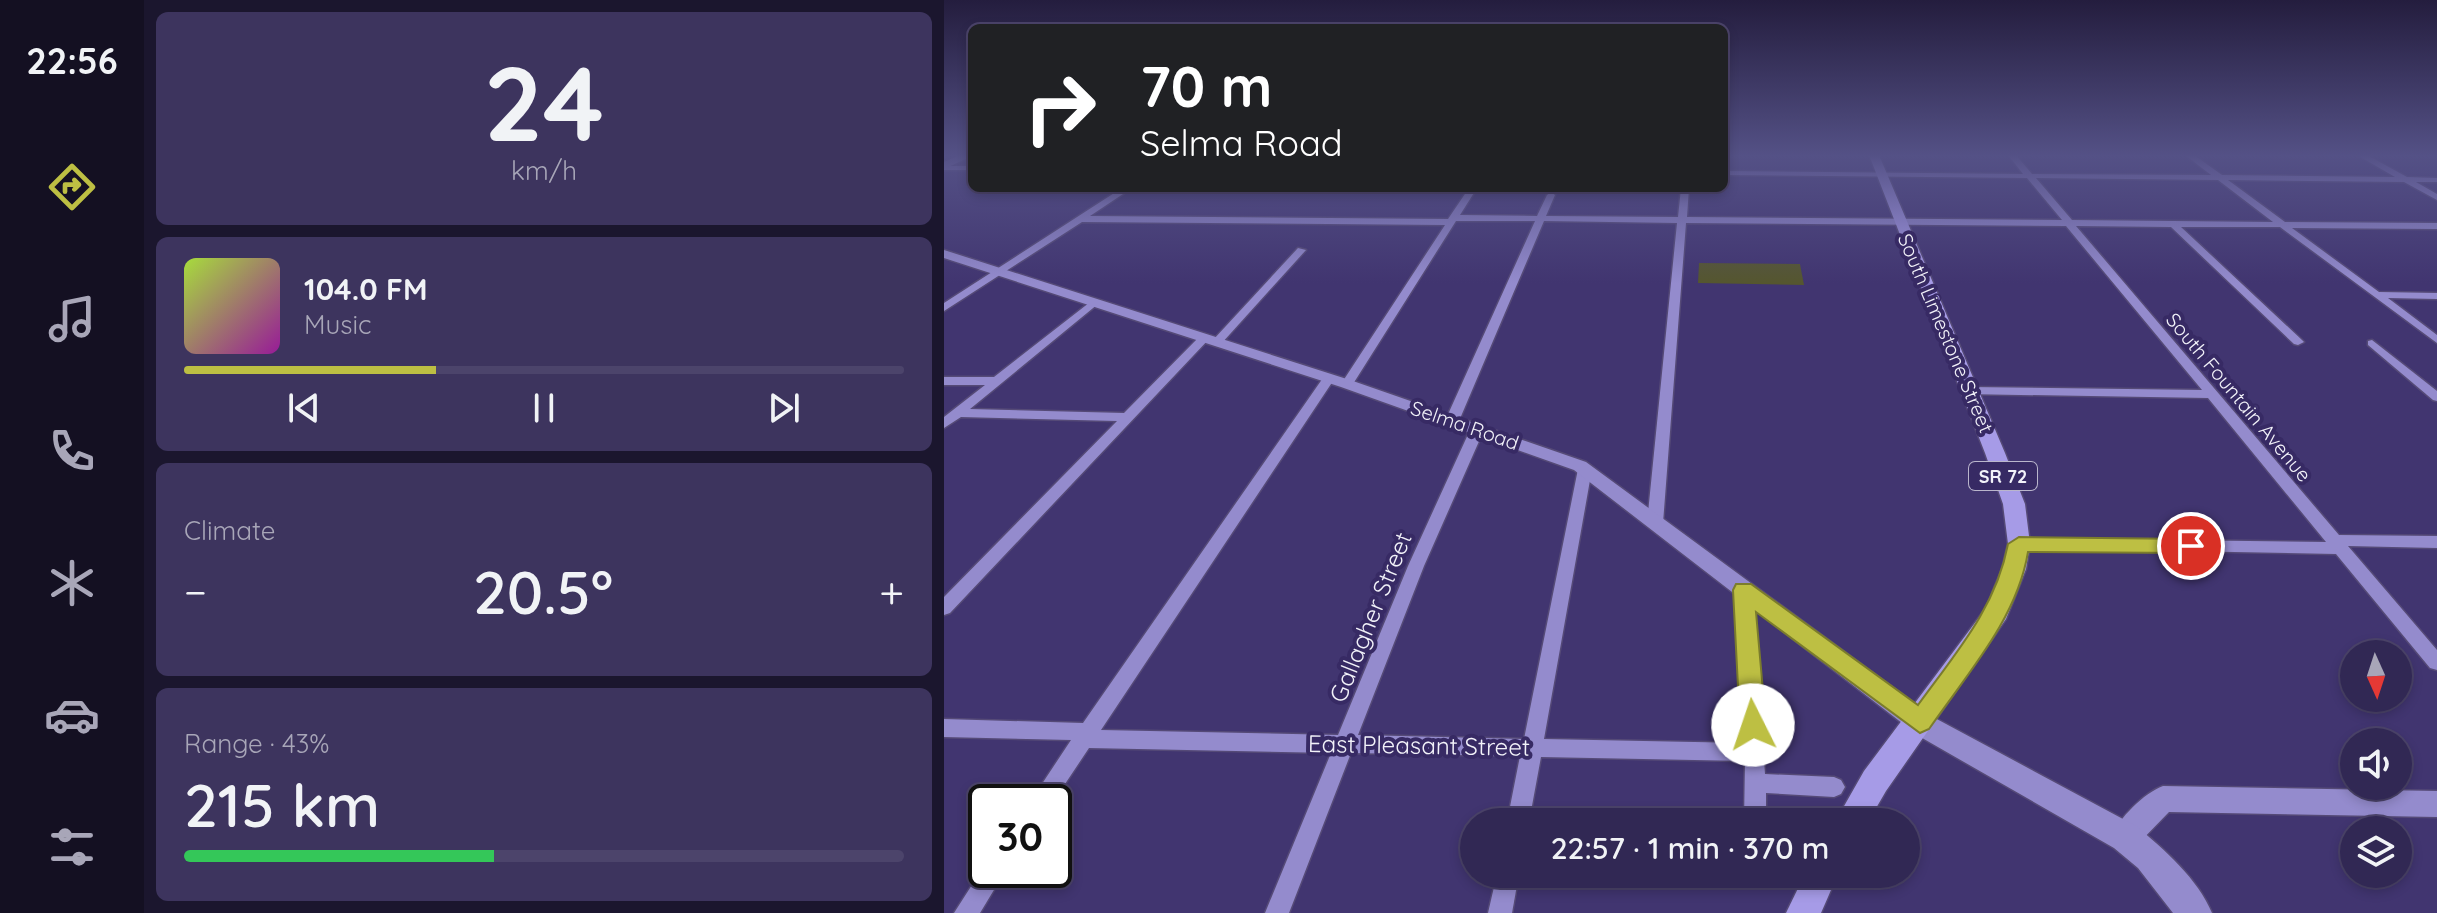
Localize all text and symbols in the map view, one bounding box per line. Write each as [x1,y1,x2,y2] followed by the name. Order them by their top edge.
[484,37,604,167] text: 24
[26,38,118,83] text: 22:56
[1140,51,1272,121] text: 70 m
[1008,56,1112,160] icon: right
[1140,120,1343,165] text: Selma Road
[511,154,577,187] text: km/h
[44,159,100,215] icon: directions
[1893,230,1999,437] street label: South Limestone Street
[304,270,427,308] text: 104.0 FM
[44,291,100,347] icon: music
[2161,307,2317,487] street label: South Fountain Avenue
[304,308,372,341] text: Music
[282,386,326,430] icon: previous
[522,386,566,430] icon: pause
[762,386,806,430] icon: next
[1408,395,1522,455] street label: Selma Road
[44,423,100,479] icon: phone
[1969,462,2037,490] road number: SR 72
[2157,512,2225,580] pin
[184,514,275,547] text: Climate
[2169,524,2213,568] icon: arrive
[1322,528,1418,706] street label: Gallagher Street
[473,554,613,629] text: 20.5°
[44,555,100,611] icon: climate
[184,564,207,619] text: −
[879,564,904,619] text: +
[2340,640,2412,712] north arrow
[2340,640,2412,888] map controls
[1711,683,1795,767] position arrow
[44,687,100,743] icon: car
[184,727,329,760] text: Range · 43%
[1308,728,1530,762] street label: East Pleasant Street
[2340,728,2412,800] button: sound
[184,767,380,842] text: 215 km
[968,784,1072,888] speed limit sign: 30
[2340,816,2412,888] button: layers
[44,819,100,875] icon: filters
[1551,829,1829,867] text: 22:57 · 1 min · 370 m

